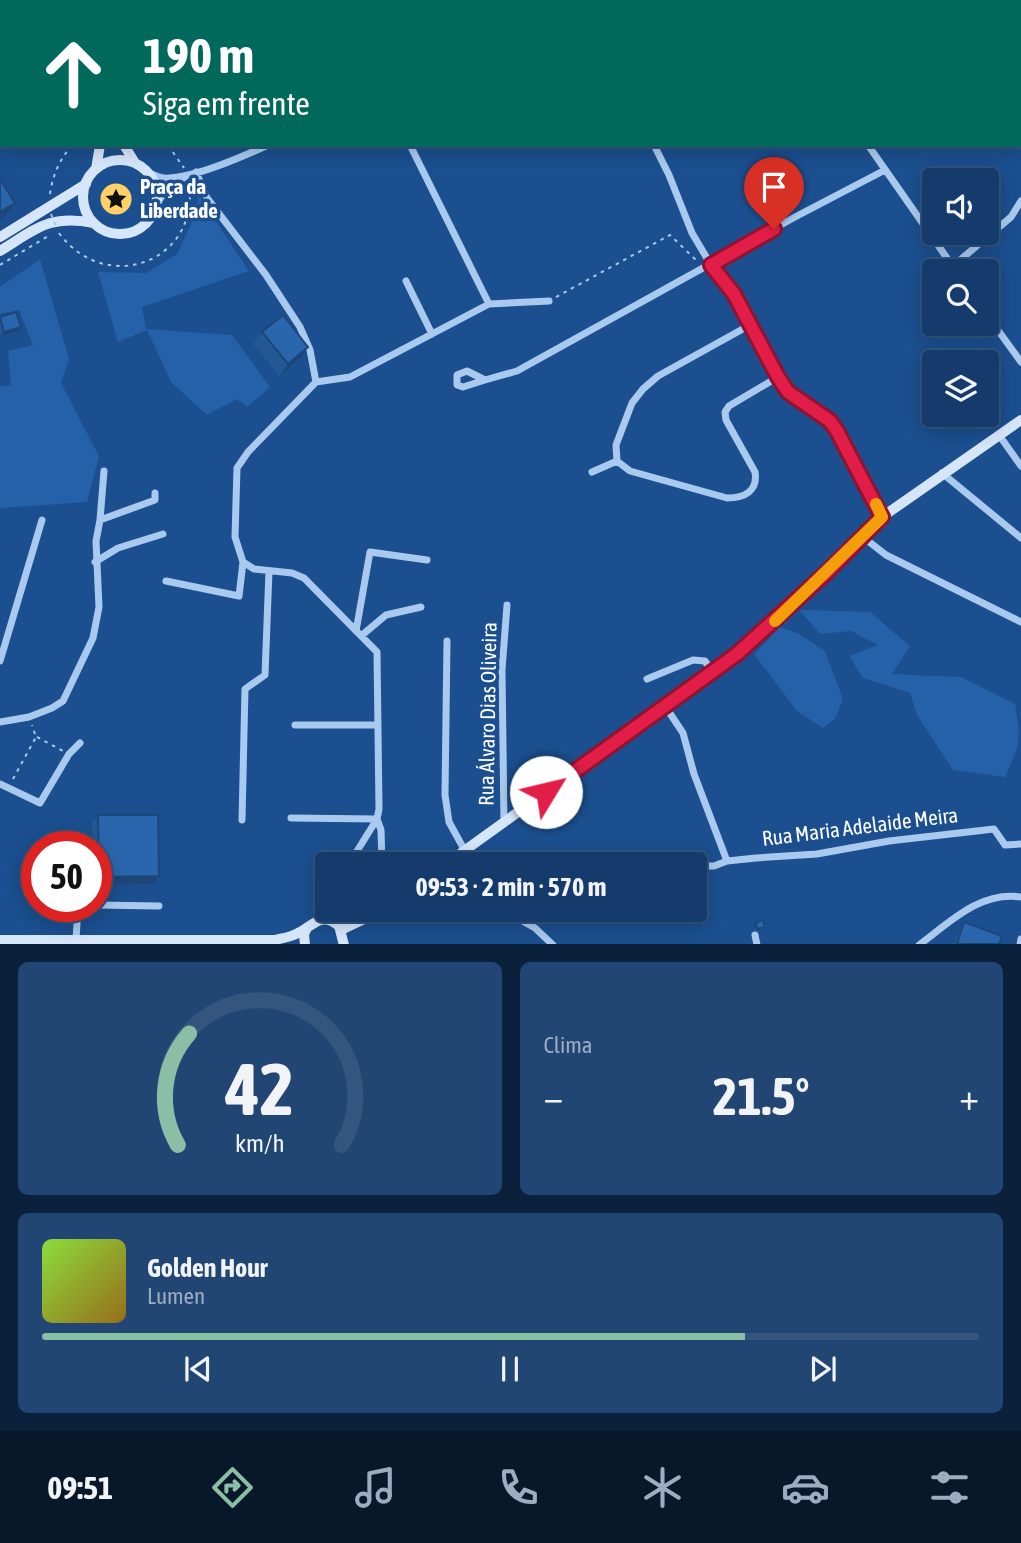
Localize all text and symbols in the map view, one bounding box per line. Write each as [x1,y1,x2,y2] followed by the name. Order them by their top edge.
[143,27,254,83] text: 190 m
[28,28,119,119] icon: ahead
[143,85,310,122] text: Siga em frente
[744,157,804,229] pin
[755,168,793,206] icon: arrive
[922,168,999,427] map controls
[922,168,999,245] button: sound
[140,174,218,222] place label: Praça da Liberdade
[97,180,135,218] place icon: Praça da Liberdade
[922,259,999,336] button: search
[922,350,999,427] button: layers
[473,622,501,806] street label: Rua Álvaro Dias Oliveira
[509,755,583,829] position arrow
[761,802,959,850] street label: Rua Maria Adelaide Meira
[21,831,112,922] speed limit sign: 50
[416,872,606,902] text: 09:53 · 2 min · 570 m
[544,1032,593,1058] text: Clima
[225,1047,294,1130] text: 42
[713,1066,810,1126] text: 21.5°
[544,1075,563,1118] text: −
[959,1075,979,1118] text: +
[235,1128,285,1156] text: km/h
[147,1253,267,1283] text: Golden Hour
[147,1283,205,1309] text: Lumen
[179,1350,217,1388] icon: previous
[491,1350,529,1388] icon: pause
[804,1350,842,1388] icon: next
[208,1463,257,1512] icon: directions
[351,1463,400,1512] icon: music
[494,1463,543,1512] icon: phone
[638,1463,687,1512] icon: climate
[781,1463,830,1512] icon: car
[925,1463,974,1512] icon: filters
[47,1469,113,1506] text: 09:51

